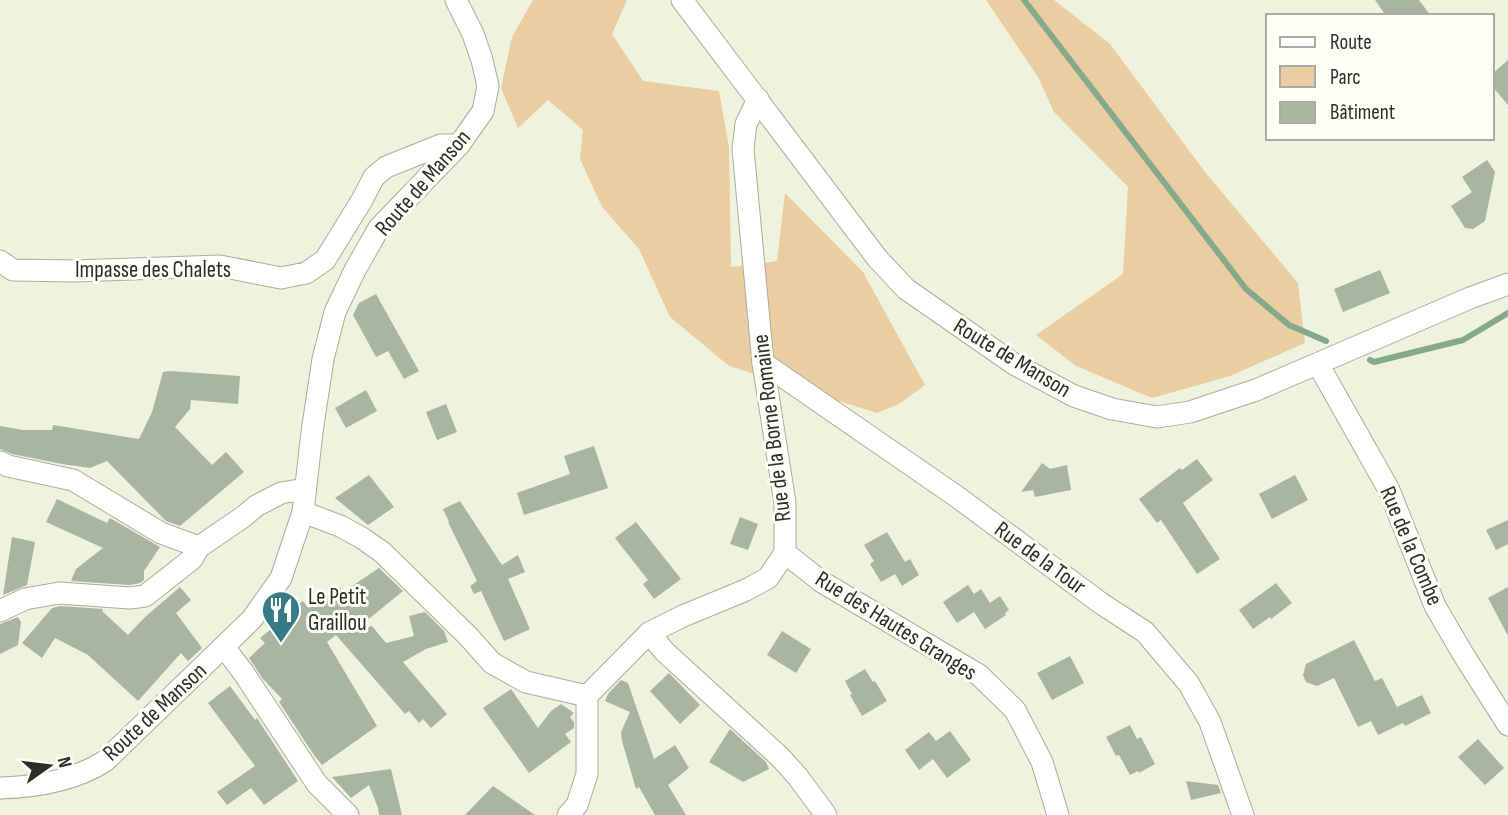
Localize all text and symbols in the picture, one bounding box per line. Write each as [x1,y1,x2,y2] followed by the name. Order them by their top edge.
[1266,14,1494,140] legend
[1330,30,1372,55] text: Route
[1330,65,1361,90] text: Parc
[1330,100,1395,125] text: Bâtiment
[369,124,477,242] street label: Route de Manson
[75,256,231,284] street label: Impasse des Chalets
[948,312,1076,404] street label: Route de Manson
[747,333,797,523] street label: Rue de la Borne Romaine
[1373,482,1449,610] street label: Rue de la Combe
[989,516,1091,601] street label: Rue de la Tour
[810,565,982,687] street label: Rue des Hautes Granges
[308,583,367,637] place label: Le Petit Graillou
[260,589,302,644] restaurant icon: Le Petit Graillou
[97,657,213,767] street label: Route de Manson
[14,731,84,801] north arrow
[52,755,76,770] text: N

